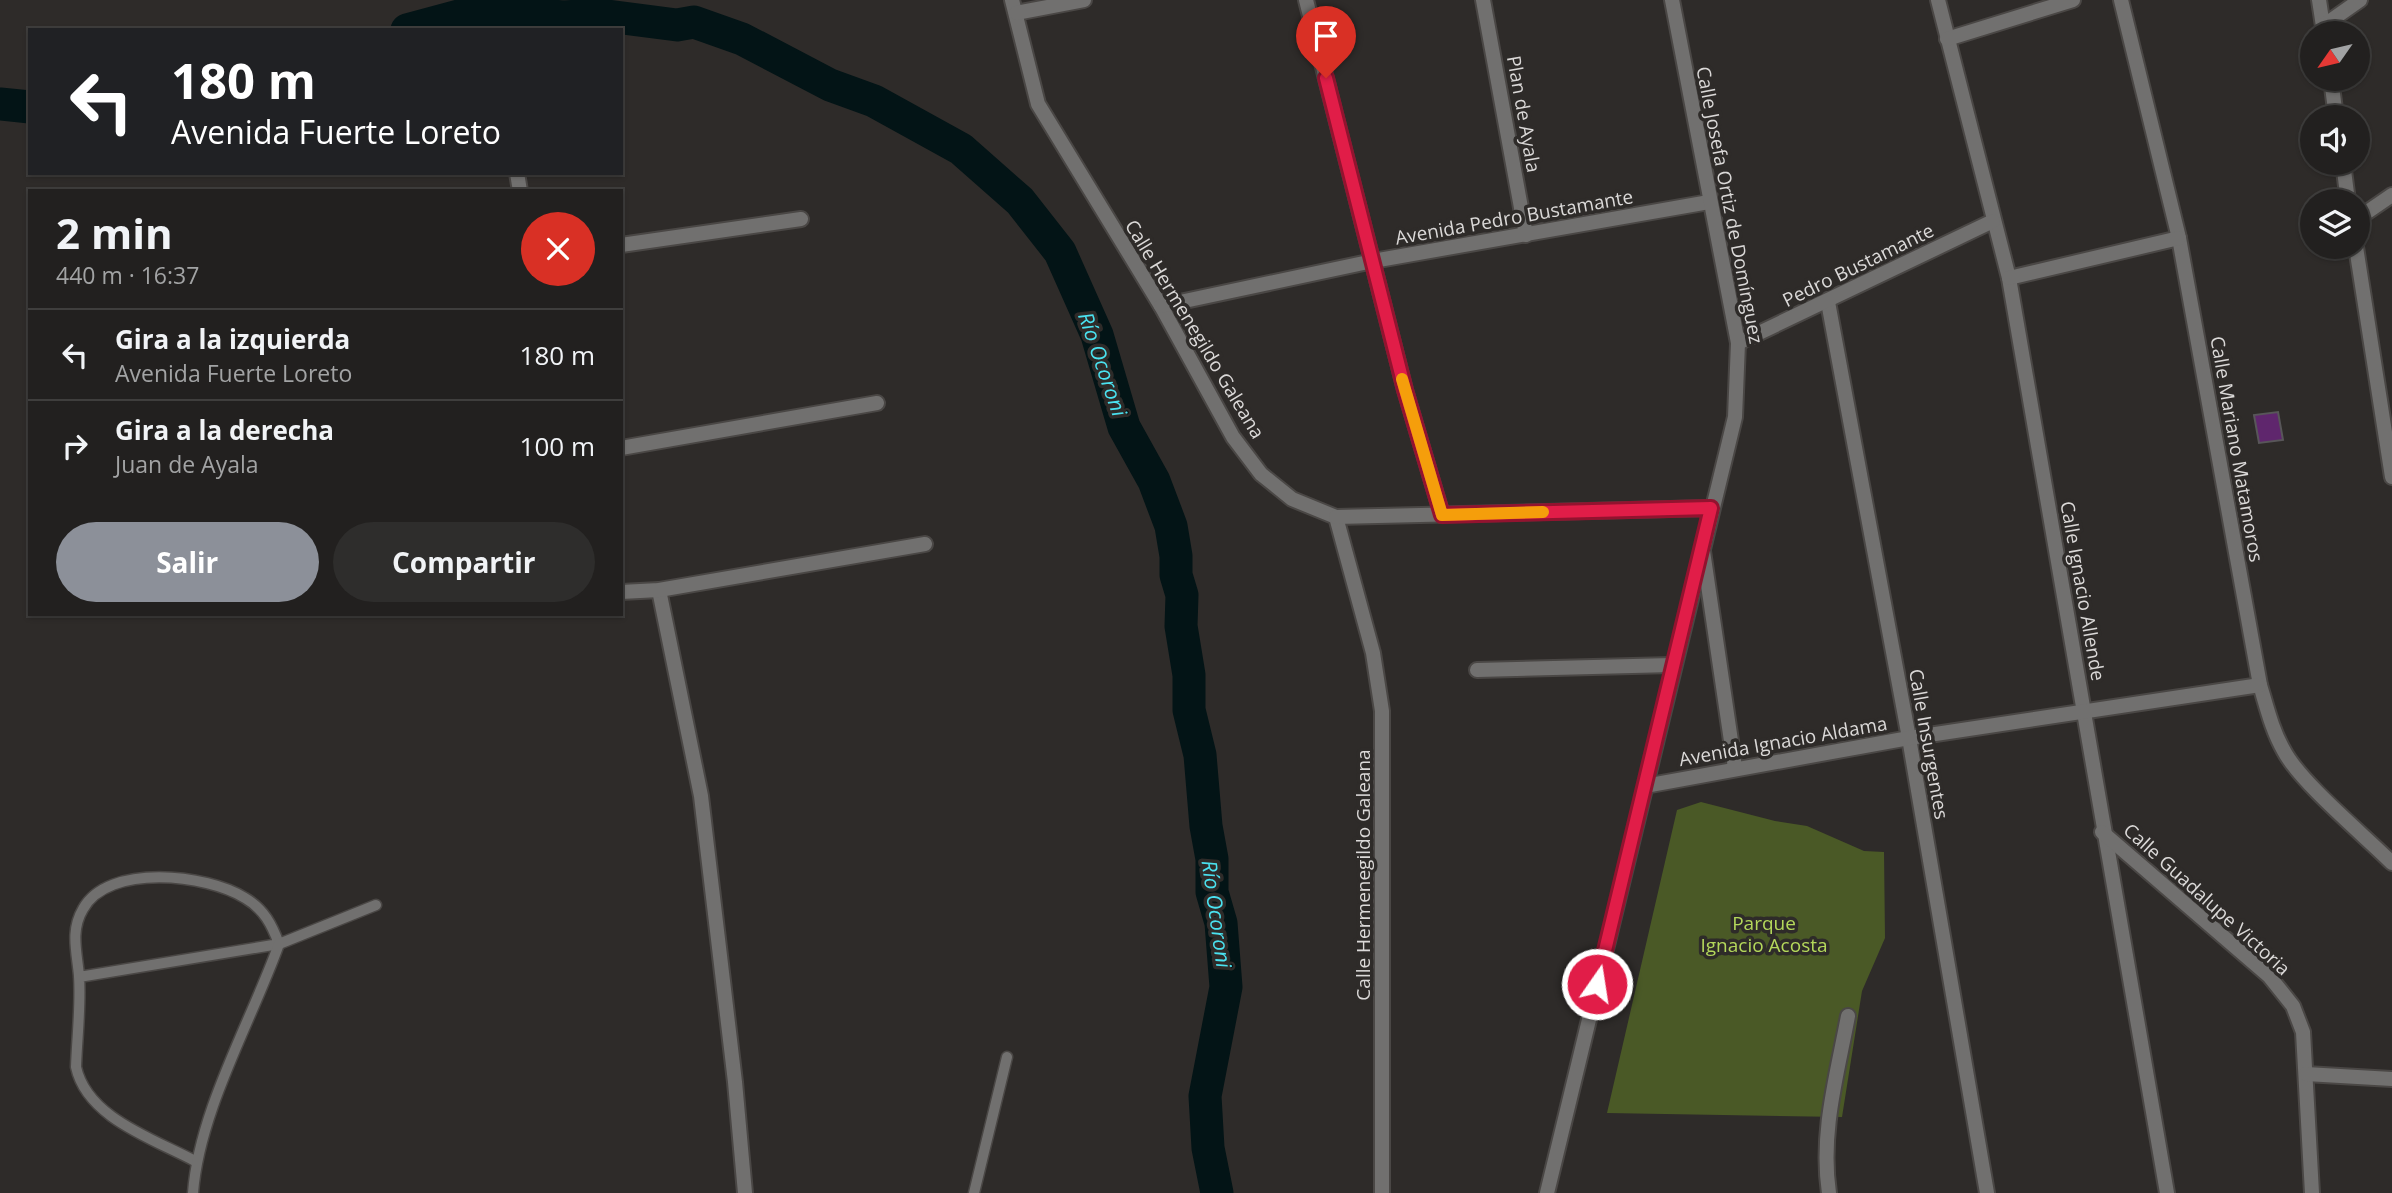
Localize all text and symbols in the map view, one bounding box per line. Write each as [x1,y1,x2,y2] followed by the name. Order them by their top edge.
[1296,6,1356,78] pin
[1307,17,1345,55] icon: arrive
[2300,21,2370,91] north arrow
[2300,21,2370,259] map controls
[171,47,316,113] text: 180 m
[1501,54,1547,174] street label: Plan de Ayala
[56,56,147,147] icon: left
[1690,64,1770,346] street label: Calle Josefa Ortiz de Domínguez
[2300,105,2370,175] button: sound
[171,110,501,153] text: Avenida Fuerte Loreto
[1393,183,1635,251] street label: Avenida Pedro Bustamante
[2300,189,2370,259] button: layers
[56,204,173,261] text: 2 min
[521,212,595,286] button: close
[1119,215,1271,443] street label: Calle Hermenegildo Galeana
[1778,217,1938,313] street label: Pedro Bustamante
[56,259,199,291] text: 440 m · 16:37
[1072,308,1134,421] water label: Río Ocoroni
[115,321,350,357] text: Gira a la izquierda
[2204,334,2270,564] street label: Calle Mariano Matamoros
[56,336,94,374] icon: left
[520,337,595,373] text: 180 m
[115,357,352,389] text: Avenida Fuerte Loreto
[115,412,334,448] text: Gira a la derecha
[56,427,94,465] icon: right
[520,428,595,464] text: 100 m
[115,448,259,480] text: Juan de Ayala
[2054,499,2112,683] street label: Calle Ignacio Allende
[56,522,319,602] button: Salir
[333,522,595,602] button: Compartir
[1903,667,1955,821] street label: Calle Insurgentes
[1677,710,1889,772] street label: Avenida Ignacio Aldama
[1350,749,1376,1001] street label: Calle Hermenegildo Galeana
[2118,817,2296,981] street label: Calle Guadalupe Victoria
[1196,858,1239,970] water label: Río Ocoroni
[1700,910,1828,958] park label: Parque Ignacio Acosta
[1560,947,1634,1021] position arrow

